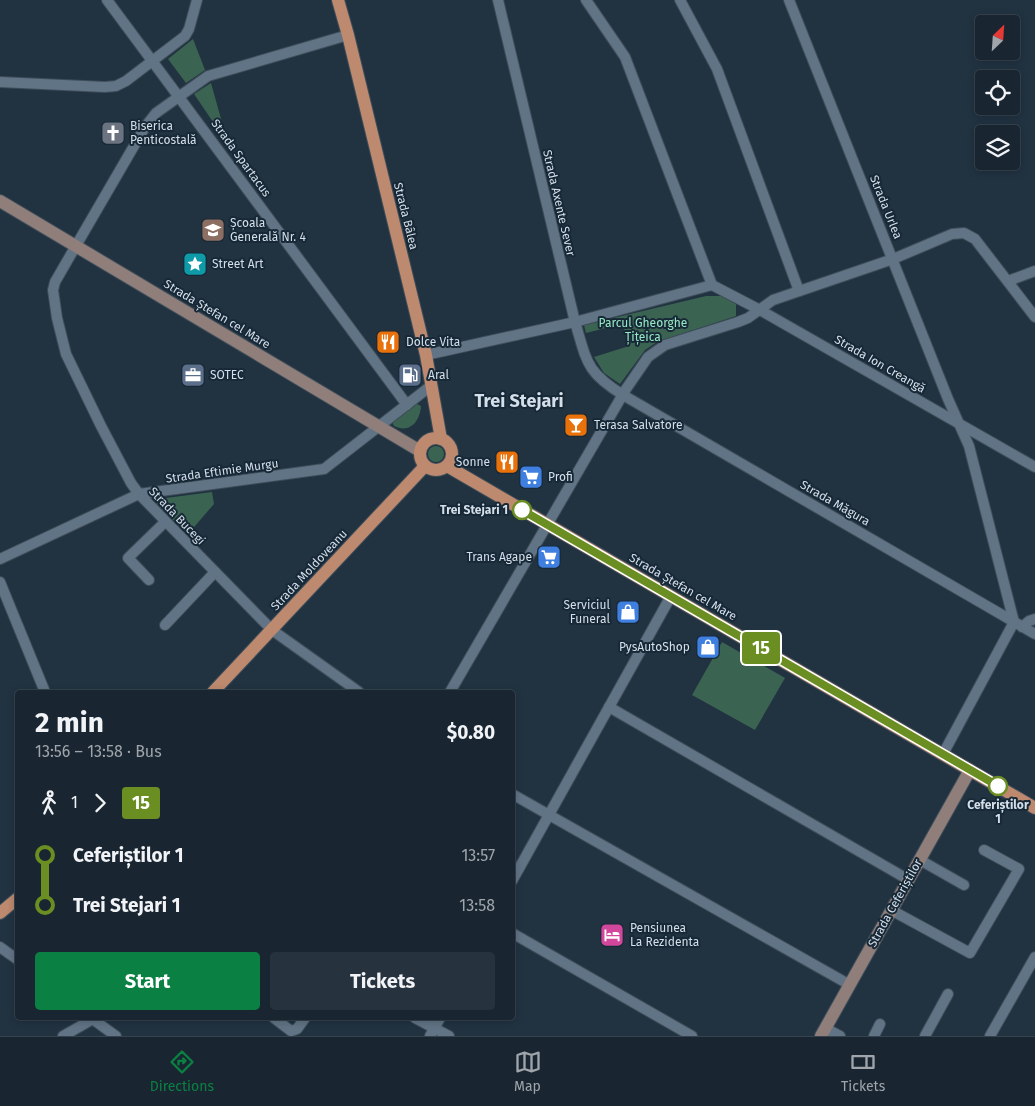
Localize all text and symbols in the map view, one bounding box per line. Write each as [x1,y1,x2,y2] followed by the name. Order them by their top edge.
[975,15,1020,60] north arrow
[975,15,1020,170] map controls
[975,70,1020,115] button: locate
[208,117,274,200] street label: Strada Spartacus
[130,119,197,147] place label: Biserica Penticostală
[100,120,126,146] church icon: Biserica Penticostală
[975,125,1020,170] button: layers
[540,149,578,258] street label: Strada Axente Sever
[867,173,905,241] street label: Strada Urlea
[391,181,421,251] street label: Strada Bâlea
[230,216,306,244] place label: Școala Generală Nr. 4
[200,217,226,243] school or university icon: Școala Generală Nr. 4
[182,251,208,277] place icon: Street Art
[212,257,264,271] place label: Street Art
[161,277,273,352] street label: Strada Ștefan cel Mare
[599,316,687,345] park label: Parcul Gheorghe Țițeica
[375,329,401,355] restaurant icon: Dolce Vita
[832,332,928,396] street label: Strada Ion Creangă
[406,335,460,349] place label: Dolce Vita
[180,362,206,388] office icon: SOTEC
[397,362,423,388] fuel station icon: Aral
[210,368,244,382] place label: SOTEC
[428,368,449,382] place label: Aral
[474,390,564,412] district label: Trei Stejari
[563,412,589,438] bar icon: Terasa Salvatore
[594,418,682,432] place label: Terasa Salvatore
[494,449,520,475] restaurant icon: Sonne
[456,455,490,469] place label: Sonne
[165,456,279,486] street label: Strada Eftimie Murgu
[518,464,544,490] supermarket icon: Profi
[548,470,573,484] place label: Profi
[798,477,872,529] street label: Strada Măgura
[146,484,208,548] street label: Strada Bucegi
[512,500,532,520] marker: Trei Stejari 1
[440,503,508,517] place label: Trei Stejari 1
[268,527,350,613] street label: Strada Moldoveanu
[536,544,562,570] supermarket icon: Trans Agape
[467,550,532,564] place label: Trans Agape
[626,551,739,624] street label: Strada Ștefan cel Mare
[563,598,610,626] place label: Serviciul Funeral
[615,599,641,625] shop icon: Serviciul Funeral
[738,632,784,664] line badge: 15
[695,634,721,660] shop icon: PysAutoShop
[752,637,770,659] text: 15
[619,640,690,654] place label: PysAutoShop
[35,706,104,739] text: 2 min
[447,721,495,744] text: $0.80
[35,742,162,761] text: 13:56 – 13:58 · Bus
[988,776,1008,796] marker: Ceferiștilor 1
[35,789,63,817] icon: walk
[86,789,114,817] icon: forward
[132,792,150,814] text: 15
[71,793,78,812] text: 1
[967,798,1029,826] place label: Ceferiștilor 1
[73,844,184,867] text: Ceferiștilor 1
[461,846,495,865] text: 13:57
[865,856,926,950] street label: Strada Ceferiștilor
[73,894,180,917] text: Trei Stejari 1
[459,896,495,915] text: 13:58
[630,921,699,949] place label: Pensiunea La Rezidenta
[599,922,625,948] hotel icon: Pensiunea La Rezidenta
[35,952,260,1010] button: Start
[270,952,495,1010] button: Tickets
[150,1048,214,1095] tab: Directions
[514,1048,542,1095] tab: Map
[841,1048,885,1095] tab: Tickets

